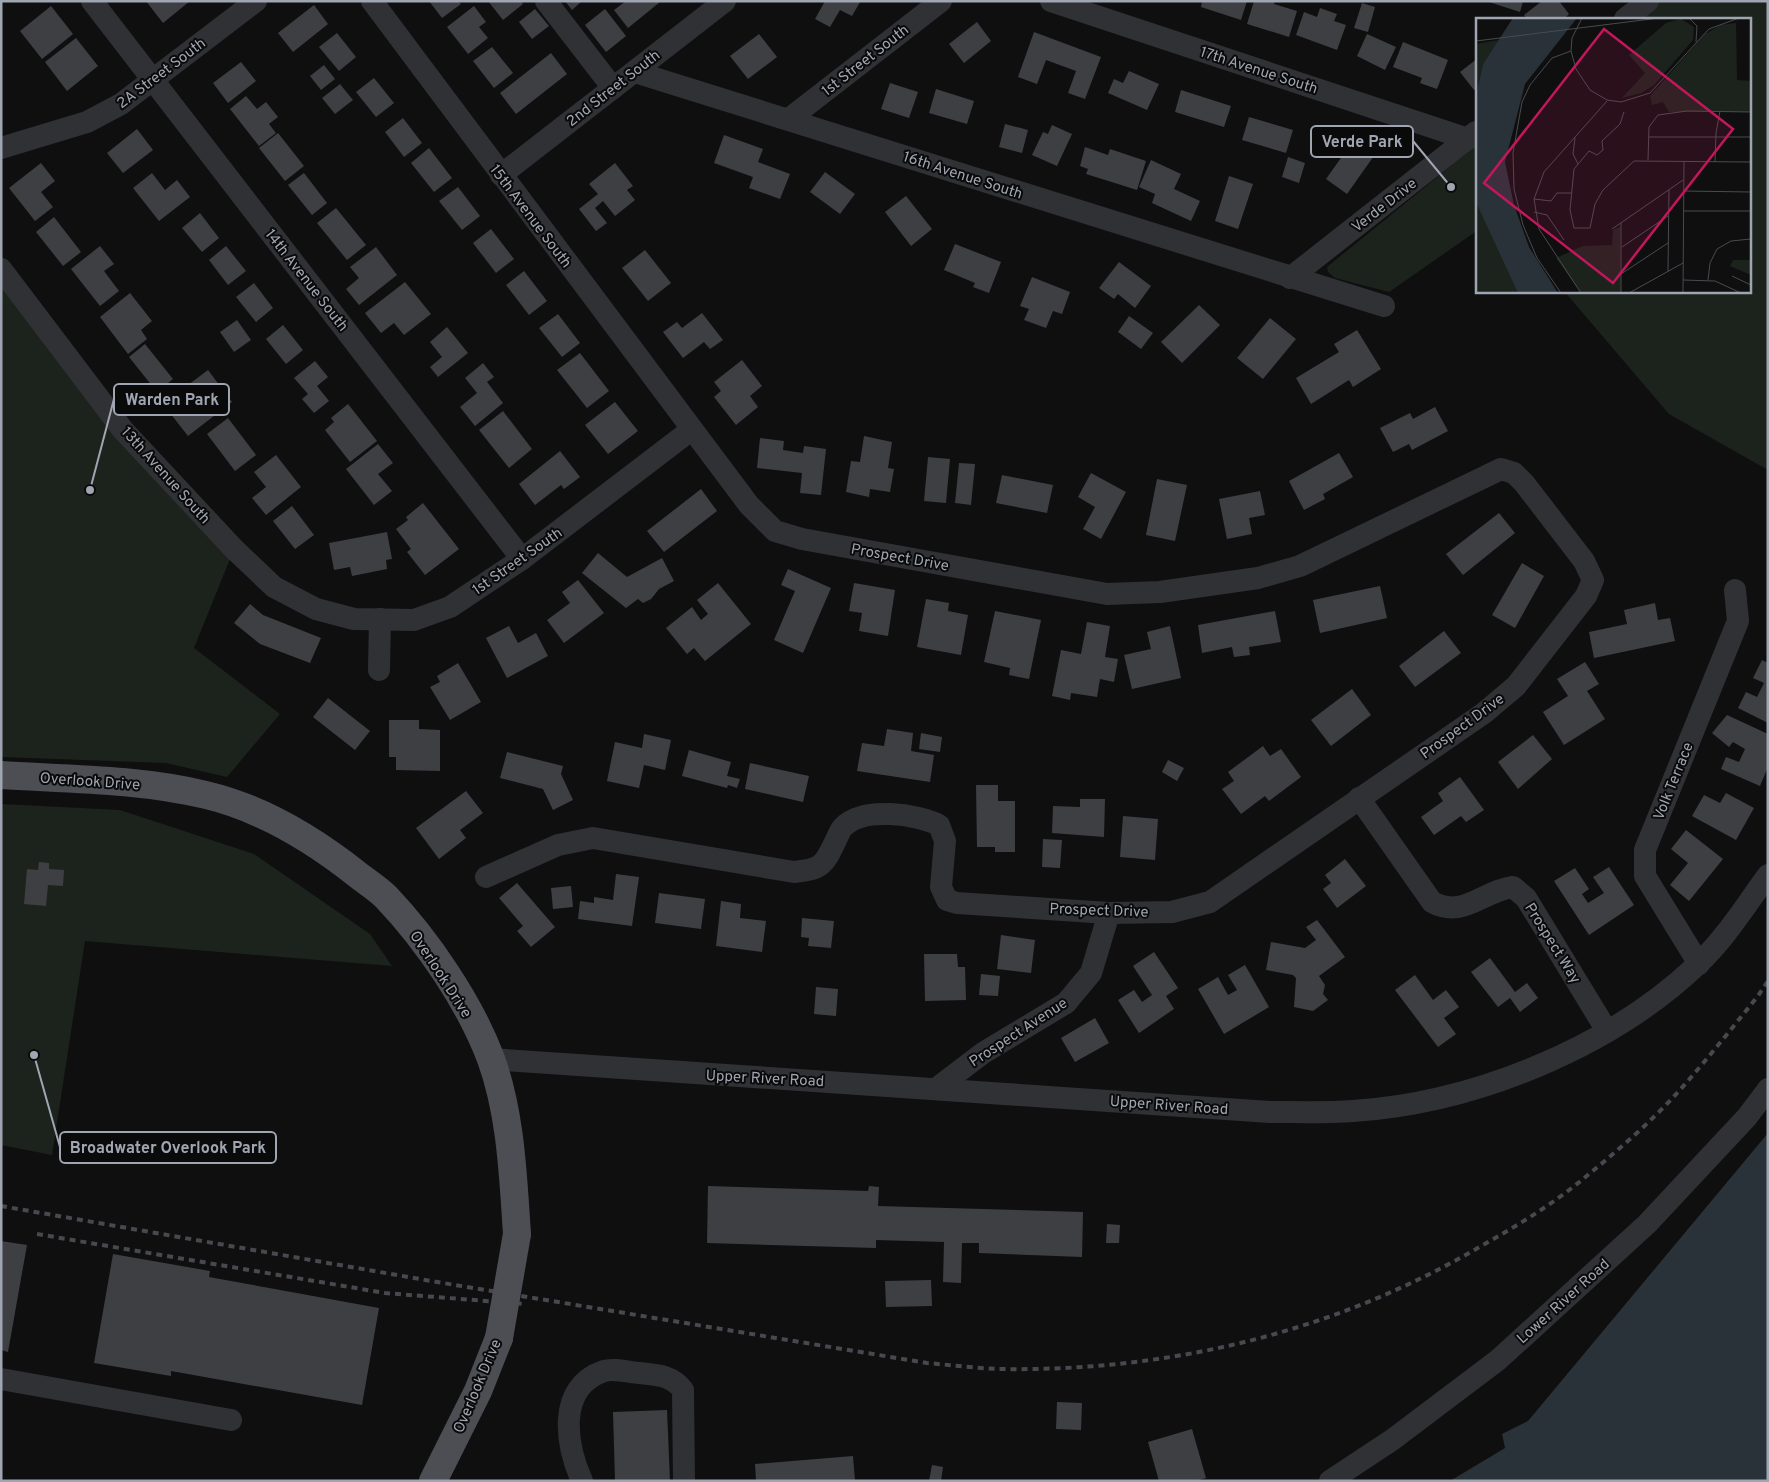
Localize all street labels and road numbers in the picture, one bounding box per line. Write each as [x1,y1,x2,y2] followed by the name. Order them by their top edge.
[818,21,913,101] street label: 1st Street South
[114,35,210,114] street label: 2A Street South
[1197,43,1320,99] street label: 17th Avenue South
[563,47,665,132] street label: 2nd Street South
[900,148,1025,205] street label: 16th Avenue South
[485,161,575,272] street label: 15th Avenue South
[1348,175,1421,238] street label: Verde Drive
[260,226,352,336] street label: 14th Avenue South
[116,424,213,528] street label: 13th Avenue South
[469,524,567,600] street label: 1st Street South
[849,540,950,576] street label: Prospect Drive
[1417,690,1509,764] street label: Prospect Drive
[1650,740,1699,823] street label: Volk Terrace
[39,770,141,795] street label: Overlook Drive
[1049,900,1149,923] street label: Prospect Drive
[1519,900,1584,988] street label: Prospect Way
[404,928,475,1022] street label: Overlook Drive
[966,994,1072,1072] street label: Prospect Avenue
[705,1067,825,1092] street label: Upper River Road
[1109,1093,1229,1120] street label: Upper River Road
[1514,1255,1614,1349] street label: Lower River Road
[450,1337,507,1436] street label: Overlook Drive

